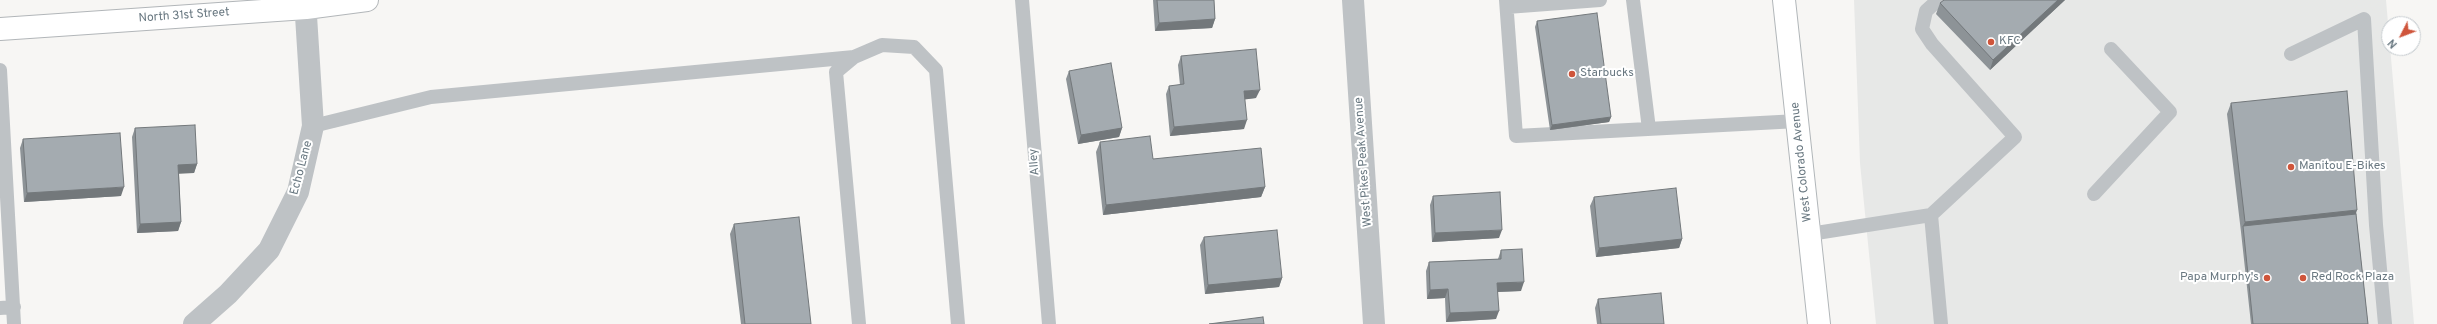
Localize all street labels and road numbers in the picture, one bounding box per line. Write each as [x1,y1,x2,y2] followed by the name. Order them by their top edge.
[138,6,230,26] street label: North 31st Street
[1352,97,1376,227] street label: West Pikes Peak Avenue
[1789,101,1815,223] street label: West Colorado Avenue
[288,139,316,197] street label: Echo Lane
[1027,148,1043,176] street label: Alley

